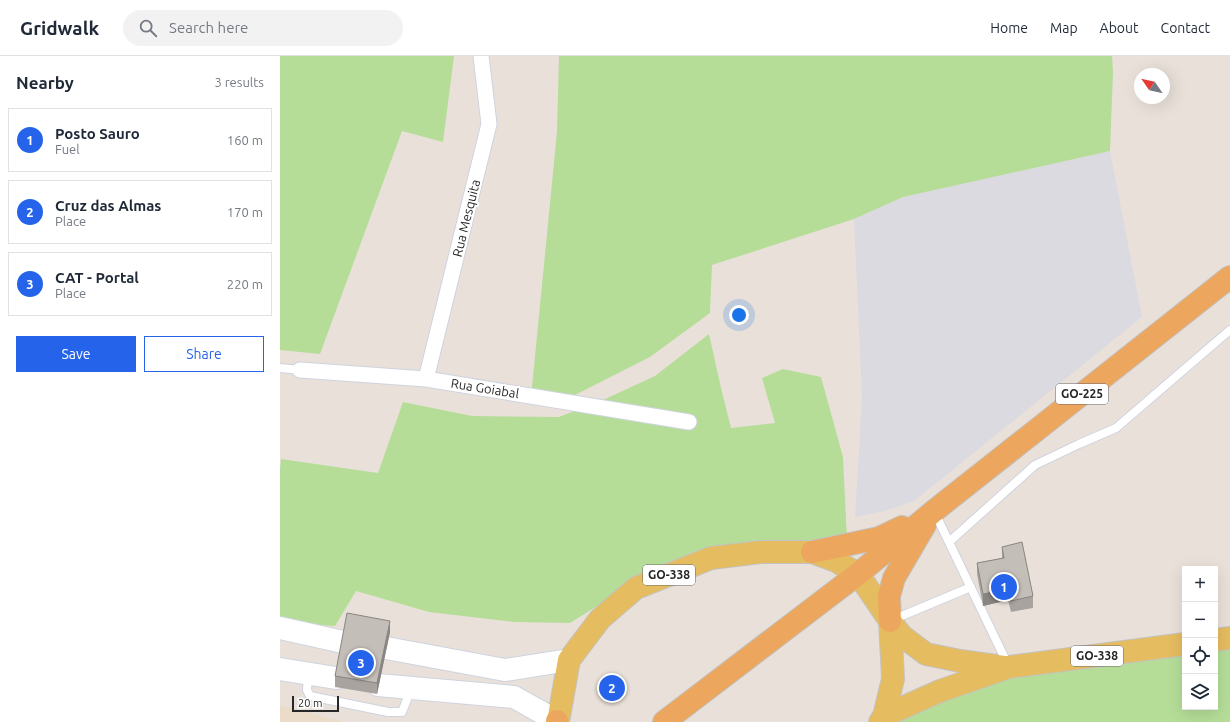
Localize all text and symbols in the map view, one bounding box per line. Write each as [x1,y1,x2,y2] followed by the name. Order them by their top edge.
[123,10,403,46] search box
[20,17,99,39] text: Gridwalk
[137,17,159,39] icon: search
[169,19,248,36] text: Search here
[990,20,1028,36] text: Home
[1050,20,1078,36] text: Map
[1100,20,1139,36] text: About
[1161,20,1210,36] text: Contact
[1134,68,1170,104] north arrow
[16,73,74,92] text: Nearby
[214,75,264,89] text: 3 results
[55,125,140,142] text: Posto Sauro
[26,133,34,147] text: 1
[227,133,263,147] text: 160 m
[55,142,80,156] text: Fuel
[450,178,482,258] street label: Rua Mesquita
[55,197,161,214] text: Cruz das Almas
[26,205,34,219] text: 2
[227,205,263,219] text: 170 m
[55,214,86,228] text: Place
[55,269,139,286] text: CAT - Portal
[26,277,34,291] text: 3
[227,277,263,291] text: 220 m
[55,286,86,300] text: Place
[729,305,749,325] your location
[16,336,136,372] button: Save
[144,336,264,372] button: Share
[450,376,521,400] street label: Rua Goiabal
[1056,384,1108,404] road number: GO-225
[643,565,695,585] road number: GO-338
[1182,566,1218,710] map controls
[1182,566,1218,602] button: +
[991,572,1017,602] pin: 1
[1182,602,1218,638] button: −
[1182,638,1218,674] button: locate
[1071,646,1123,666] road number: GO-338
[348,648,374,678] pin: 3
[599,673,625,703] pin: 2
[1182,674,1218,710] button: layers
[292,694,339,713] scale bar
[298,697,322,709] text: 20 m

